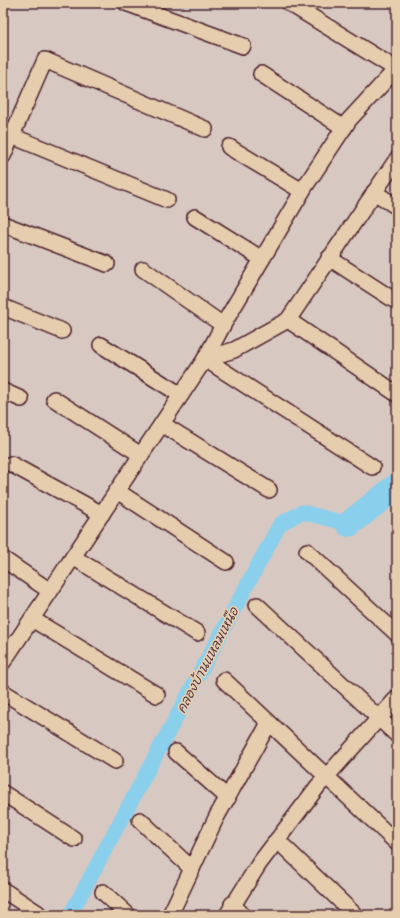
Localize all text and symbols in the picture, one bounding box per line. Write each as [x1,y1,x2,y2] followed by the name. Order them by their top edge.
[172,603,246,717] water label: คลองบ้านแหลมเหนือ

